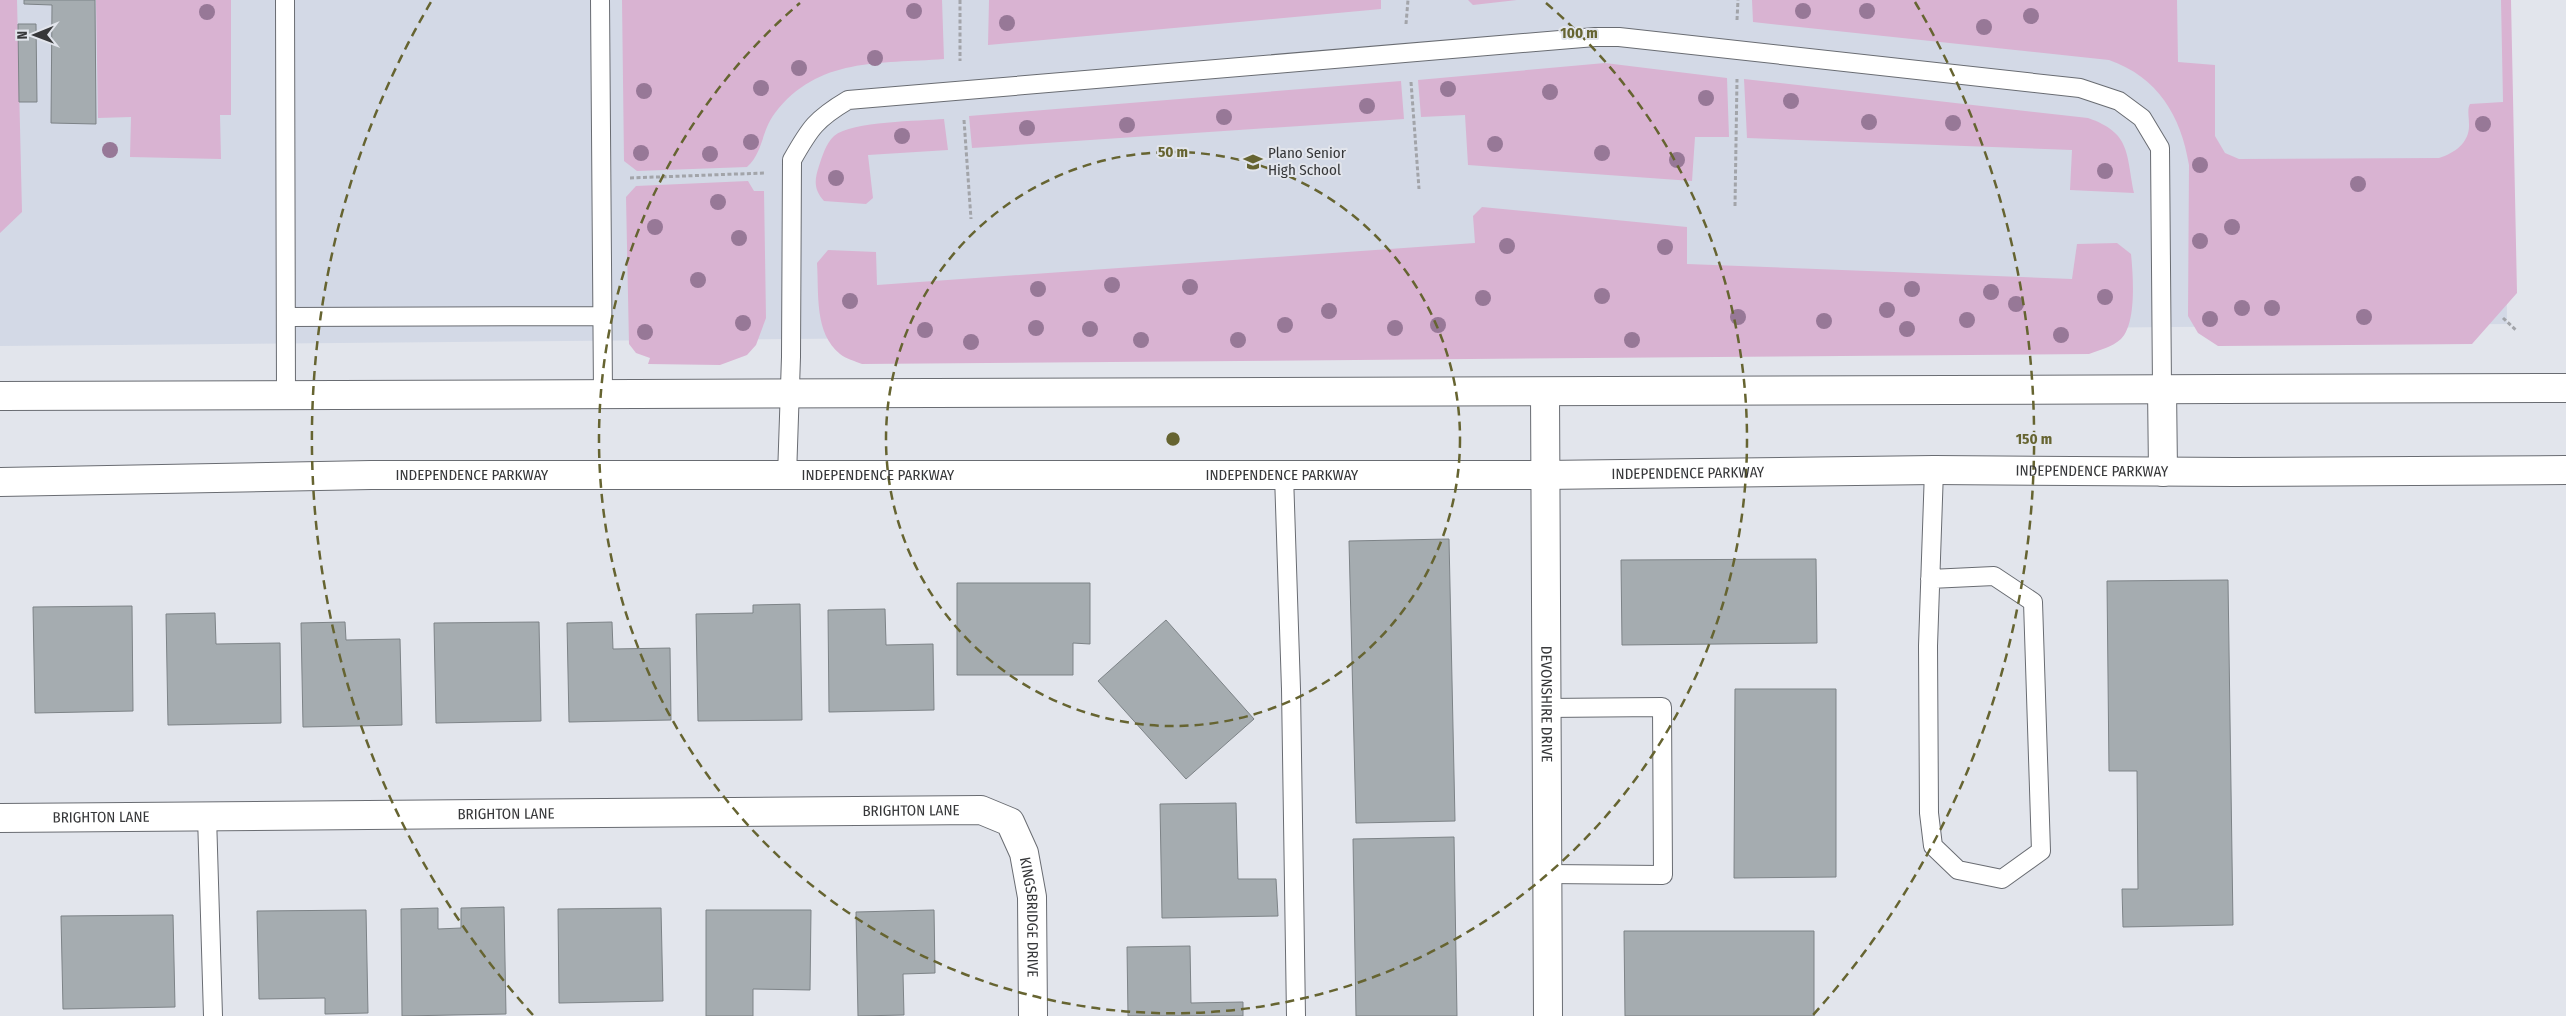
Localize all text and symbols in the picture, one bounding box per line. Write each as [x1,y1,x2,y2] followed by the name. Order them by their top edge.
[10,10,60,60] north arrow
[1560,24,1598,42] text: 100 m
[14,31,31,40] text: N
[1158,143,1188,161] text: 50 m
[1268,144,1347,179] place label: Plano Senior High School
[1242,151,1264,173] school or university icon: Plano Senior High School
[1164,430,1182,448] centre of rings
[2016,430,2052,448] text: 150 m
[2015,462,2169,481] street label: INDEPENDENCE PARKWAY
[1611,463,1765,483] street label: INDEPENDENCE PARKWAY
[396,466,549,484] street label: INDEPENDENCE PARKWAY
[802,466,955,484] street label: INDEPENDENCE PARKWAY
[1206,466,1359,484] street label: INDEPENDENCE PARKWAY
[1537,646,1556,762] street label: DEVONSHIRE DRIVE
[862,801,960,820] street label: BRIGHTON LANE
[457,804,555,823] street label: BRIGHTON LANE
[52,808,150,827] street label: BRIGHTON LANE
[1016,855,1042,977] street label: KINGSBRIDGE DRIVE

